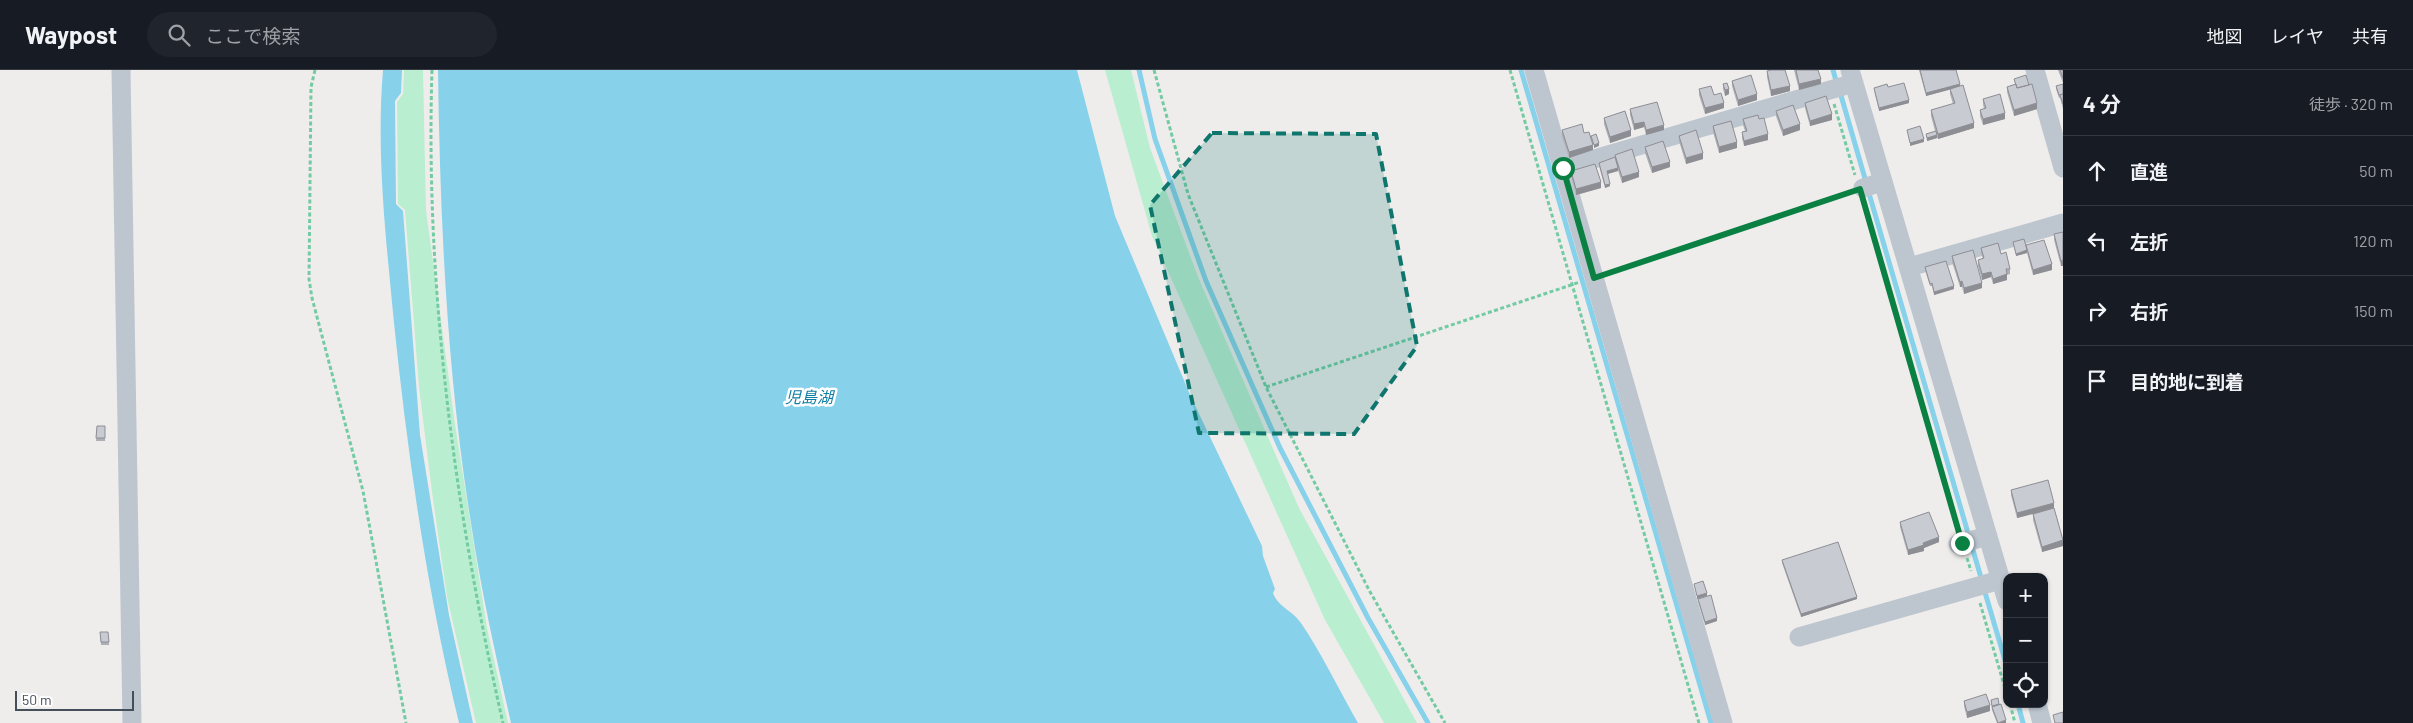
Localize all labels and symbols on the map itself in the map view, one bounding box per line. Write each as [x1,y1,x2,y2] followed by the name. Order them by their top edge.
[1552,157,1575,180] route start
[785,387,836,406] water label: 児島湖
[1951,532,1974,555] route end
[15,688,134,711] scale bar

